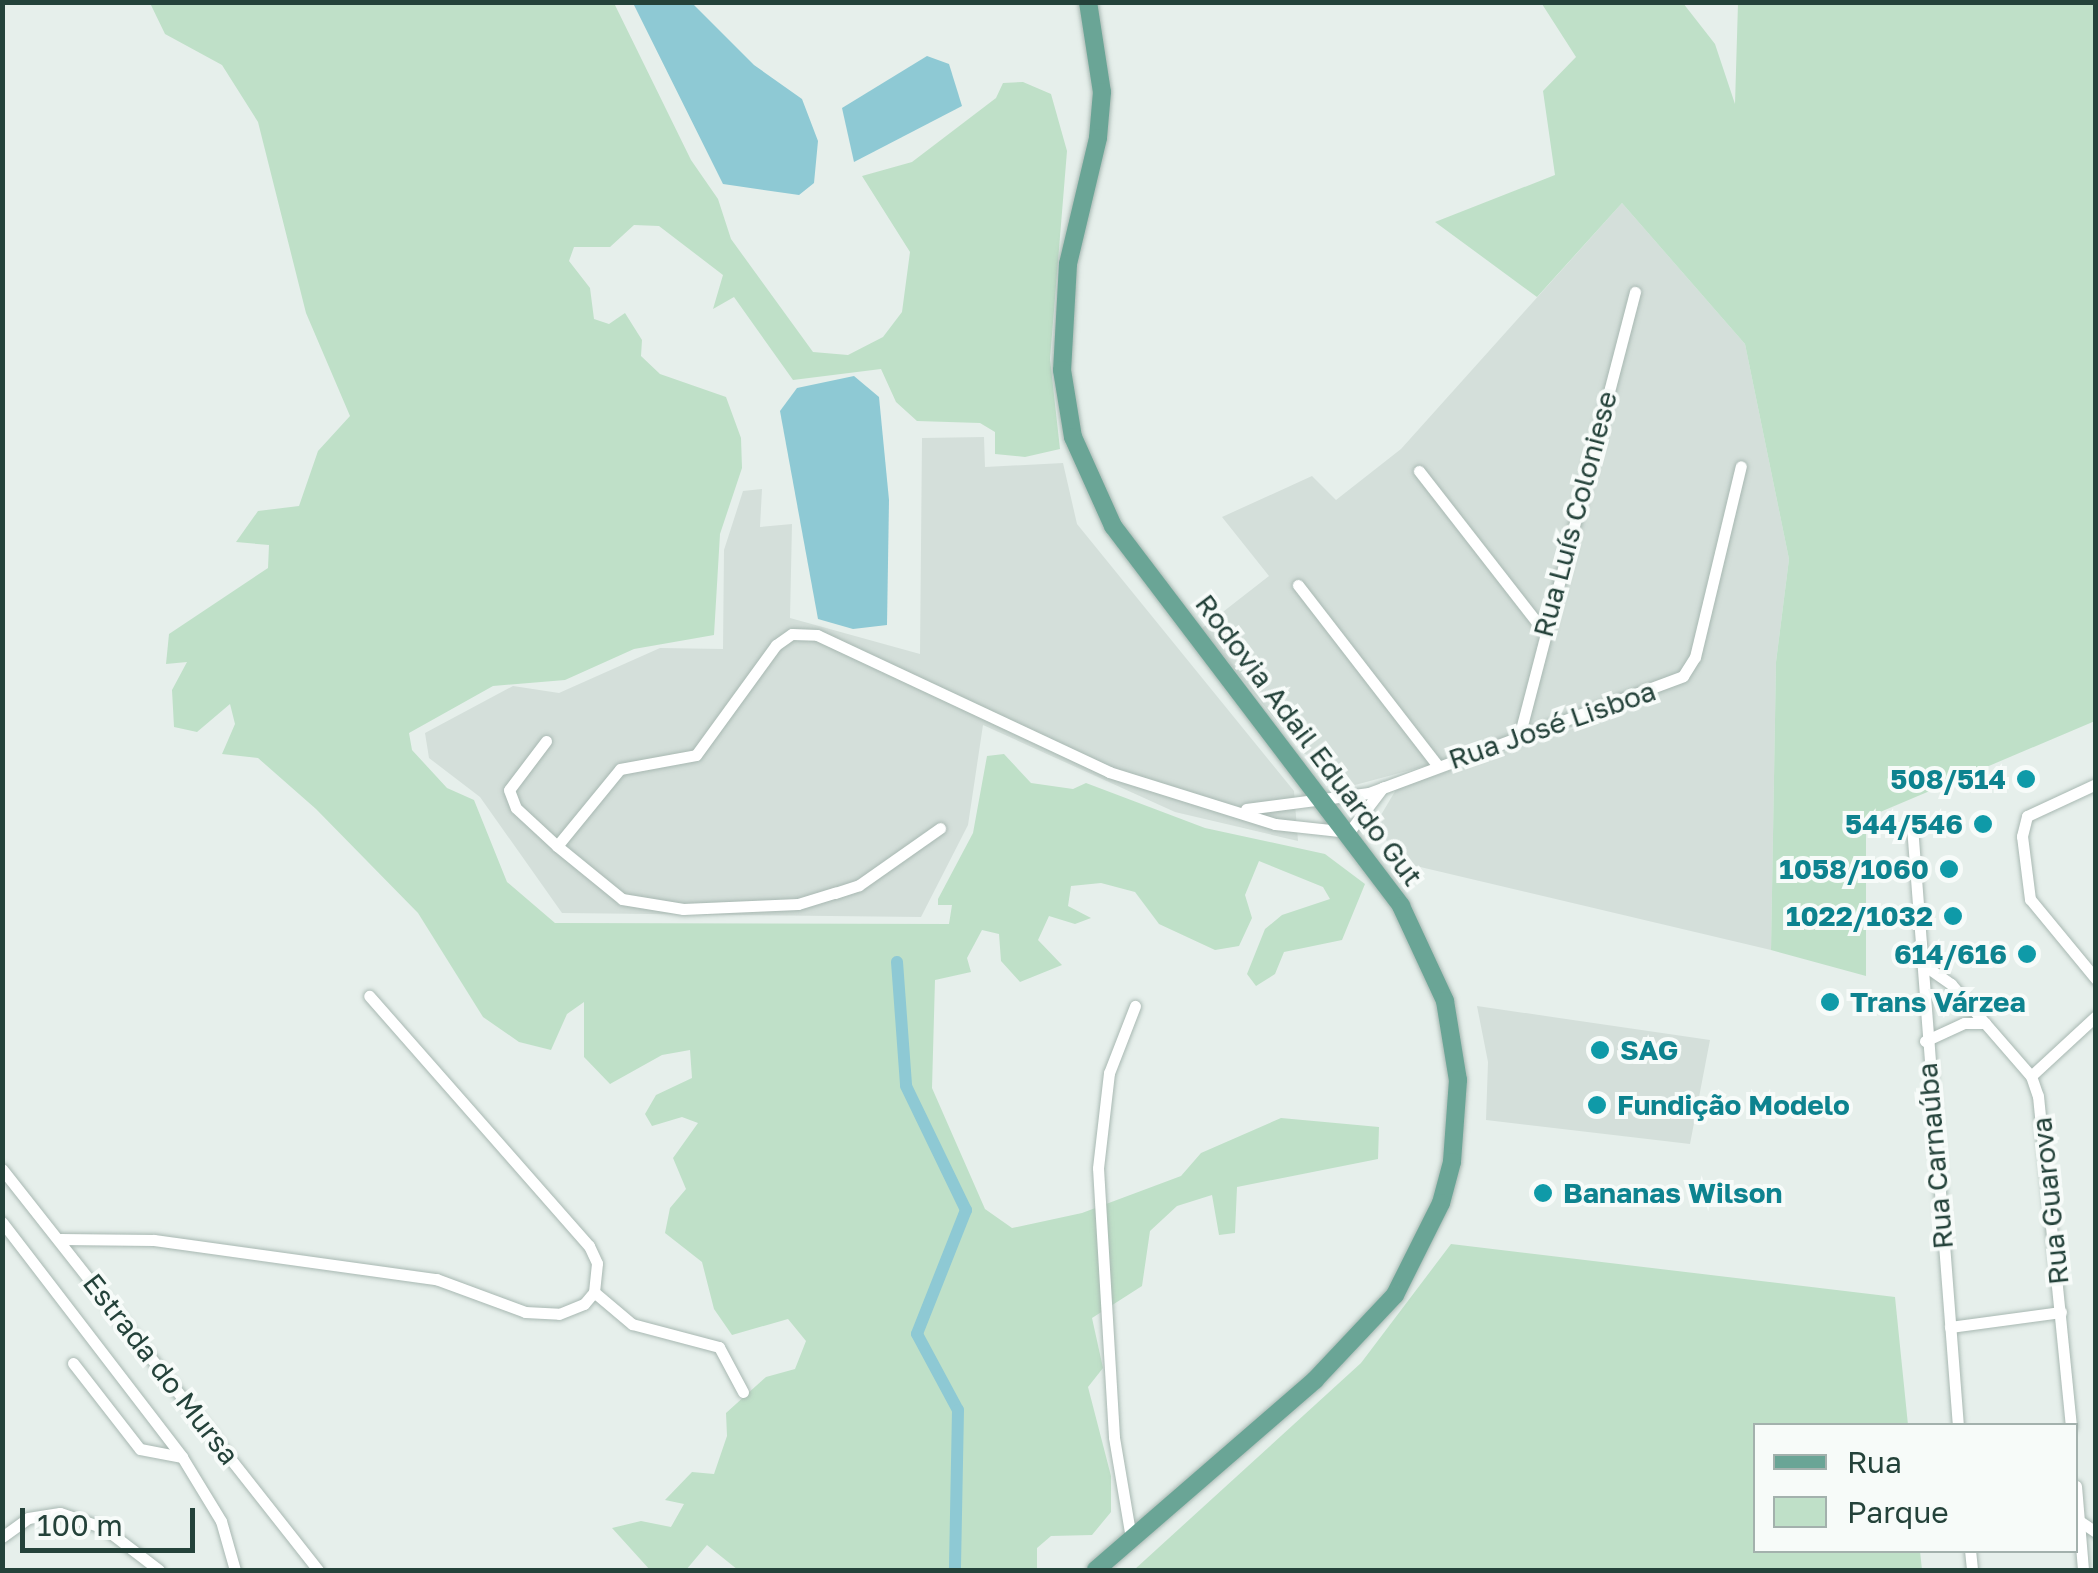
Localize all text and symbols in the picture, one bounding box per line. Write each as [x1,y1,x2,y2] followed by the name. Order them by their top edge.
[1526,387,1624,641] street label: Rua Luís Coloniese
[1188,588,1430,892] street label: Rodovia Adail Eduardo Gut
[1444,674,1660,776] street label: Rua José Lisboa
[1890,762,2006,796] place label: 508/514
[2015,768,2037,790] marker: 508/514
[1845,807,1963,841] place label: 544/546
[1972,813,1994,835] marker: 544/546
[1779,852,1929,886] place label: 1058/1060
[1938,858,1960,880] marker: 1058/1060
[1786,899,1933,933] place label: 1022/1032
[1942,905,1964,927] marker: 1022/1032
[1894,937,2007,971] place label: 614/616
[2016,943,2038,965] marker: 614/616
[1850,985,2026,1019] place label: Trans Várzea
[1819,991,1841,1013] marker: Trans Várzea
[1620,1033,1678,1067] place label: SAG
[1589,1039,1611,1061] marker: SAG
[1910,1061,1960,1251] street label: Rua Carnaúba
[1617,1088,1850,1122] place label: Fundição Modelo
[1586,1094,1608,1116] marker: Fundição Modelo
[2024,1116,2076,1286] street label: Rua Guarova
[1563,1176,1782,1210] place label: Bananas Wilson
[1532,1182,1554,1204] marker: Bananas Wilson
[76,1267,246,1471] street label: Estrada do Mursa
[1753,1423,2078,1553] legend
[1847,1444,1902,1480] text: Rua
[25,1488,200,1550] scale bar
[1847,1494,1949,1530] text: Parque
[37,1507,123,1543] text: 100 m

